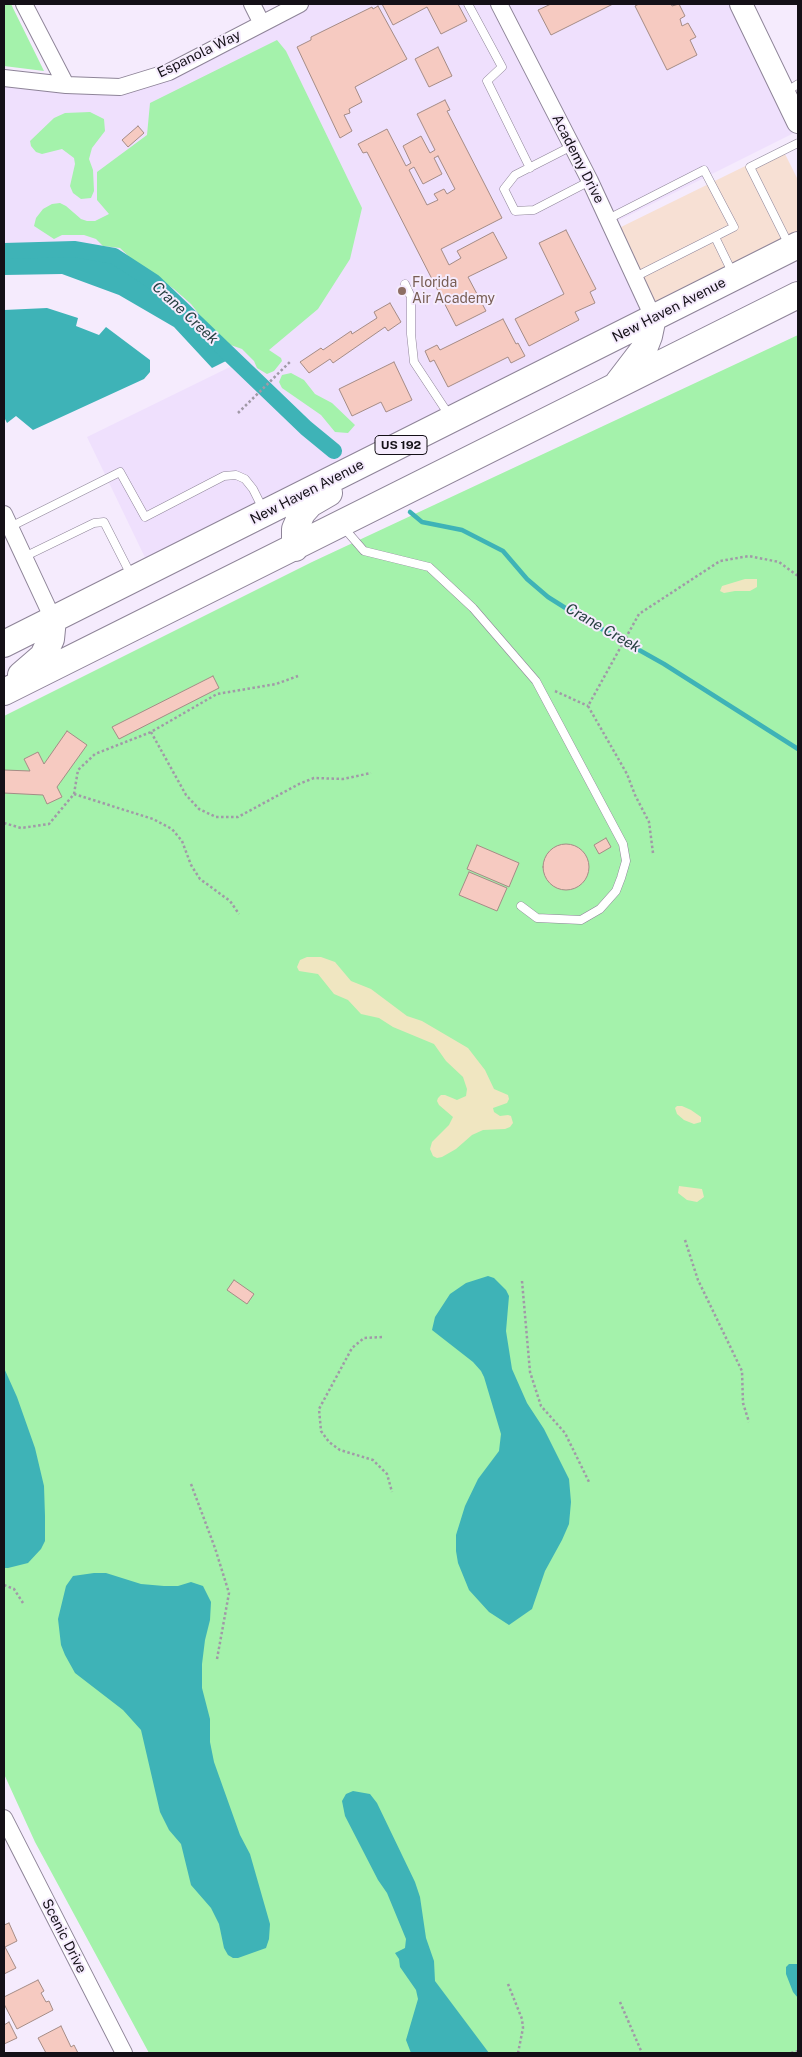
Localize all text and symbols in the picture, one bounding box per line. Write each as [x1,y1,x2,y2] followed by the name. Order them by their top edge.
[155,27,243,81] street label: Espanola Way
[548,112,608,206] street label: Academy Drive
[609,274,729,346] street label: New Haven Avenue
[412,275,495,308] place label: Florida Air Academy
[148,278,222,348] water label: Crane Creek
[396,285,408,297] marker: Florida Air Academy
[375,436,427,454] road number: US 192
[247,456,367,528] street label: New Haven Avenue
[562,599,644,657] water label: Crane Creek
[38,1896,90,1976] street label: Scenic Drive

